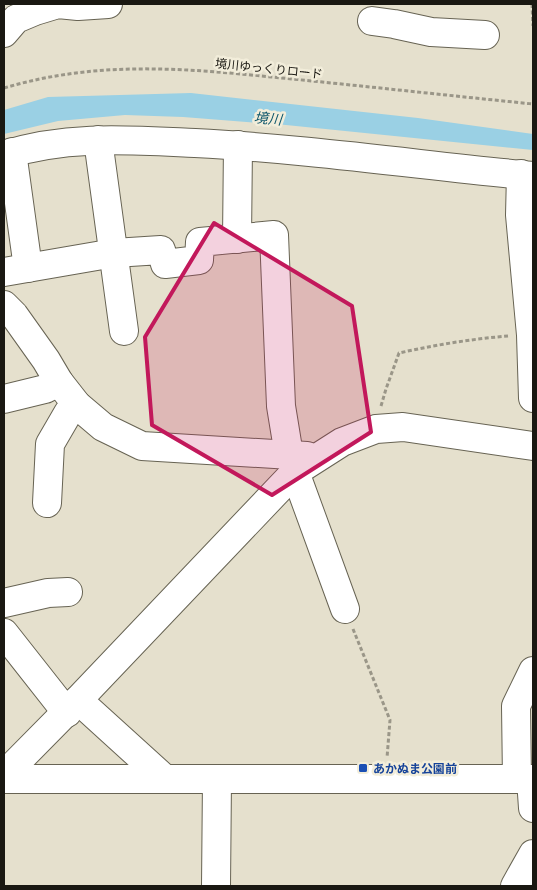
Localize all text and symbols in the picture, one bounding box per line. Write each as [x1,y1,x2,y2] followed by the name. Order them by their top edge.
[215,55,323,81] street label: 境川ゆっくりロード
[253,108,285,128] water label: 境川
[373,761,457,775] place label: あかぬま公園前
[357,762,369,774] marker: あかぬま公園前

